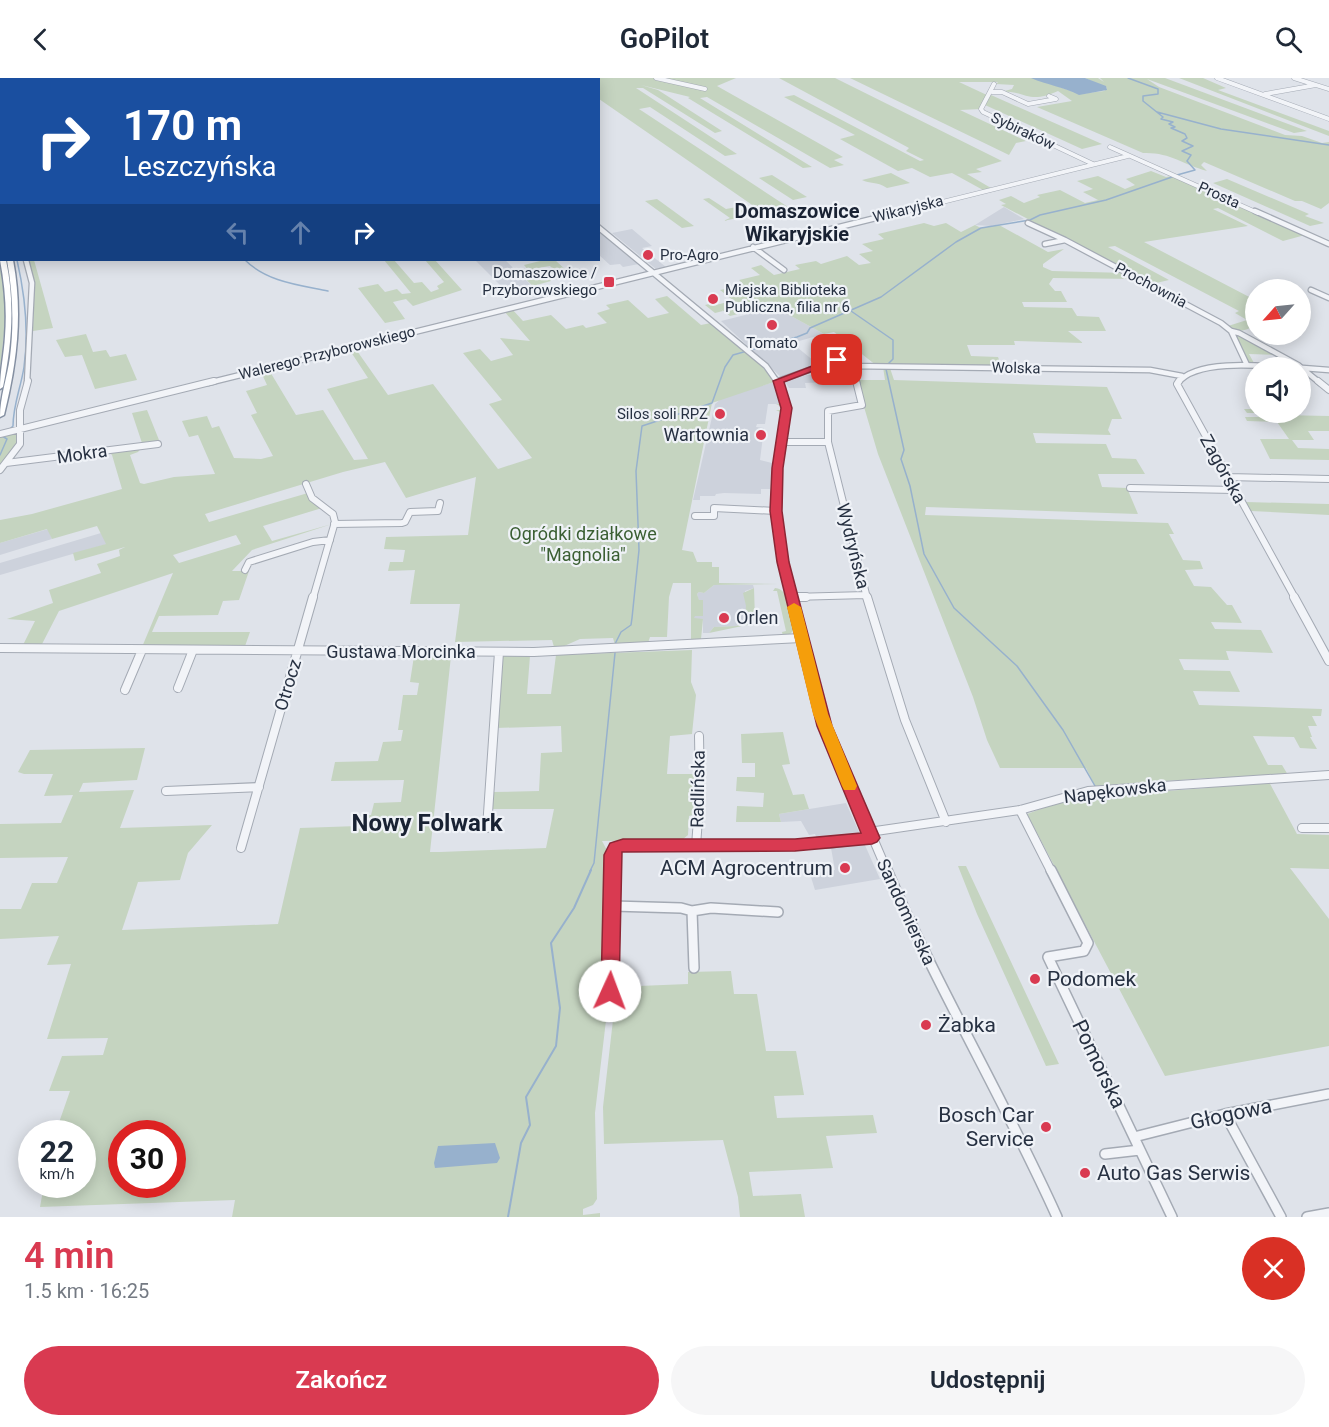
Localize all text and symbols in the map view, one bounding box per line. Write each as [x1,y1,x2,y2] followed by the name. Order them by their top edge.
[24,23,57,56] icon: back
[620,23,709,55] text: GoPilot
[1272,23,1305,56] icon: search
[123,101,242,150] text: 170 m
[24,102,102,180] icon: right
[988,108,1058,154] street label: Sybiraków
[123,151,277,183] text: Leszczyńska
[1195,178,1243,212] street label: Prosta
[871,192,945,226] street label: Wikaryjska
[734,199,860,246] district label: Domaszowice Wikaryjskie
[221,216,254,249] icon: left
[284,216,317,249] icon: ahead
[347,216,380,249] icon: right
[660,246,719,264] place label: Pro-Agro
[641,248,655,262] marker: Pro-Agro
[1112,259,1190,311] street label: Prochownia
[482,264,597,299] place label: Domaszowice / Przyborowskiego
[602,275,616,289] marker: Domaszowice / Przyborowskiego
[1245,279,1311,345] north arrow
[1245,279,1311,423] map controls
[725,281,850,316] place label: Miejska Biblioteka Publiczna, filia nr 6
[706,292,720,306] marker: Miejska Biblioteka Publiczna, filia nr 6
[765,318,779,332] marker: Tomato
[237,322,417,384] street label: Walerego Przyborowskiego
[746,334,798,352] place label: Tomato
[811,334,862,385] pin
[820,343,853,376] icon: arrive
[1245,357,1311,423] button: sound
[991,359,1041,377] street label: Wolska
[617,405,708,423] place label: Silos soli RPZ
[713,407,727,421] marker: Silos soli RPZ
[663,424,749,445] place label: Wartownia
[754,428,768,442] marker: Wartownia
[1196,431,1251,507] street label: Zagórska
[55,440,108,467] street label: Mokra
[833,501,874,591] street label: Wydryńska
[509,523,657,565] park label: Ogródki działkowe "Magnolia"
[736,607,778,628] place label: Orlen
[717,611,731,625] marker: Orlen
[326,641,476,662] street label: Gustawa Morcinka
[270,656,305,713] street label: Otrocz
[686,750,709,828] street label: Radlińska
[1062,774,1168,807] street label: Napękowska
[351,809,504,837] district label: Nowy Folwark
[873,855,940,968] street label: Sandomierska
[660,856,833,880] place label: ACM Agrocentrum
[838,861,852,875] marker: ACM Agrocentrum
[578,959,642,1023] position arrow
[1047,967,1136,991] place label: Podomek
[1028,972,1042,986] marker: Podomek
[938,1013,996,1037] place label: Żabka
[1067,1016,1131,1112] street label: Pomorska
[919,1018,933,1032] marker: Żabka
[1188,1094,1274,1134] street label: Głogowa
[938,1103,1034,1151] place label: Bosch Car Service
[108,1120,186,1198] speed limit sign: 30
[1039,1120,1053,1134] marker: Bosch Car Service
[40,1134,74,1169] text: 22
[1097,1161,1250,1185] place label: Auto Gas Serwis
[39,1165,75,1183] text: km/h
[1078,1166,1092,1180] marker: Auto Gas Serwis
[24,1235,114,1277] text: 4 min
[1242,1237,1305,1300] button: close
[24,1279,149,1303] text: 1.5 km · 16:25
[24,1346,659,1415] button: Zakończ
[671,1346,1305,1415] button: Udostępnij

